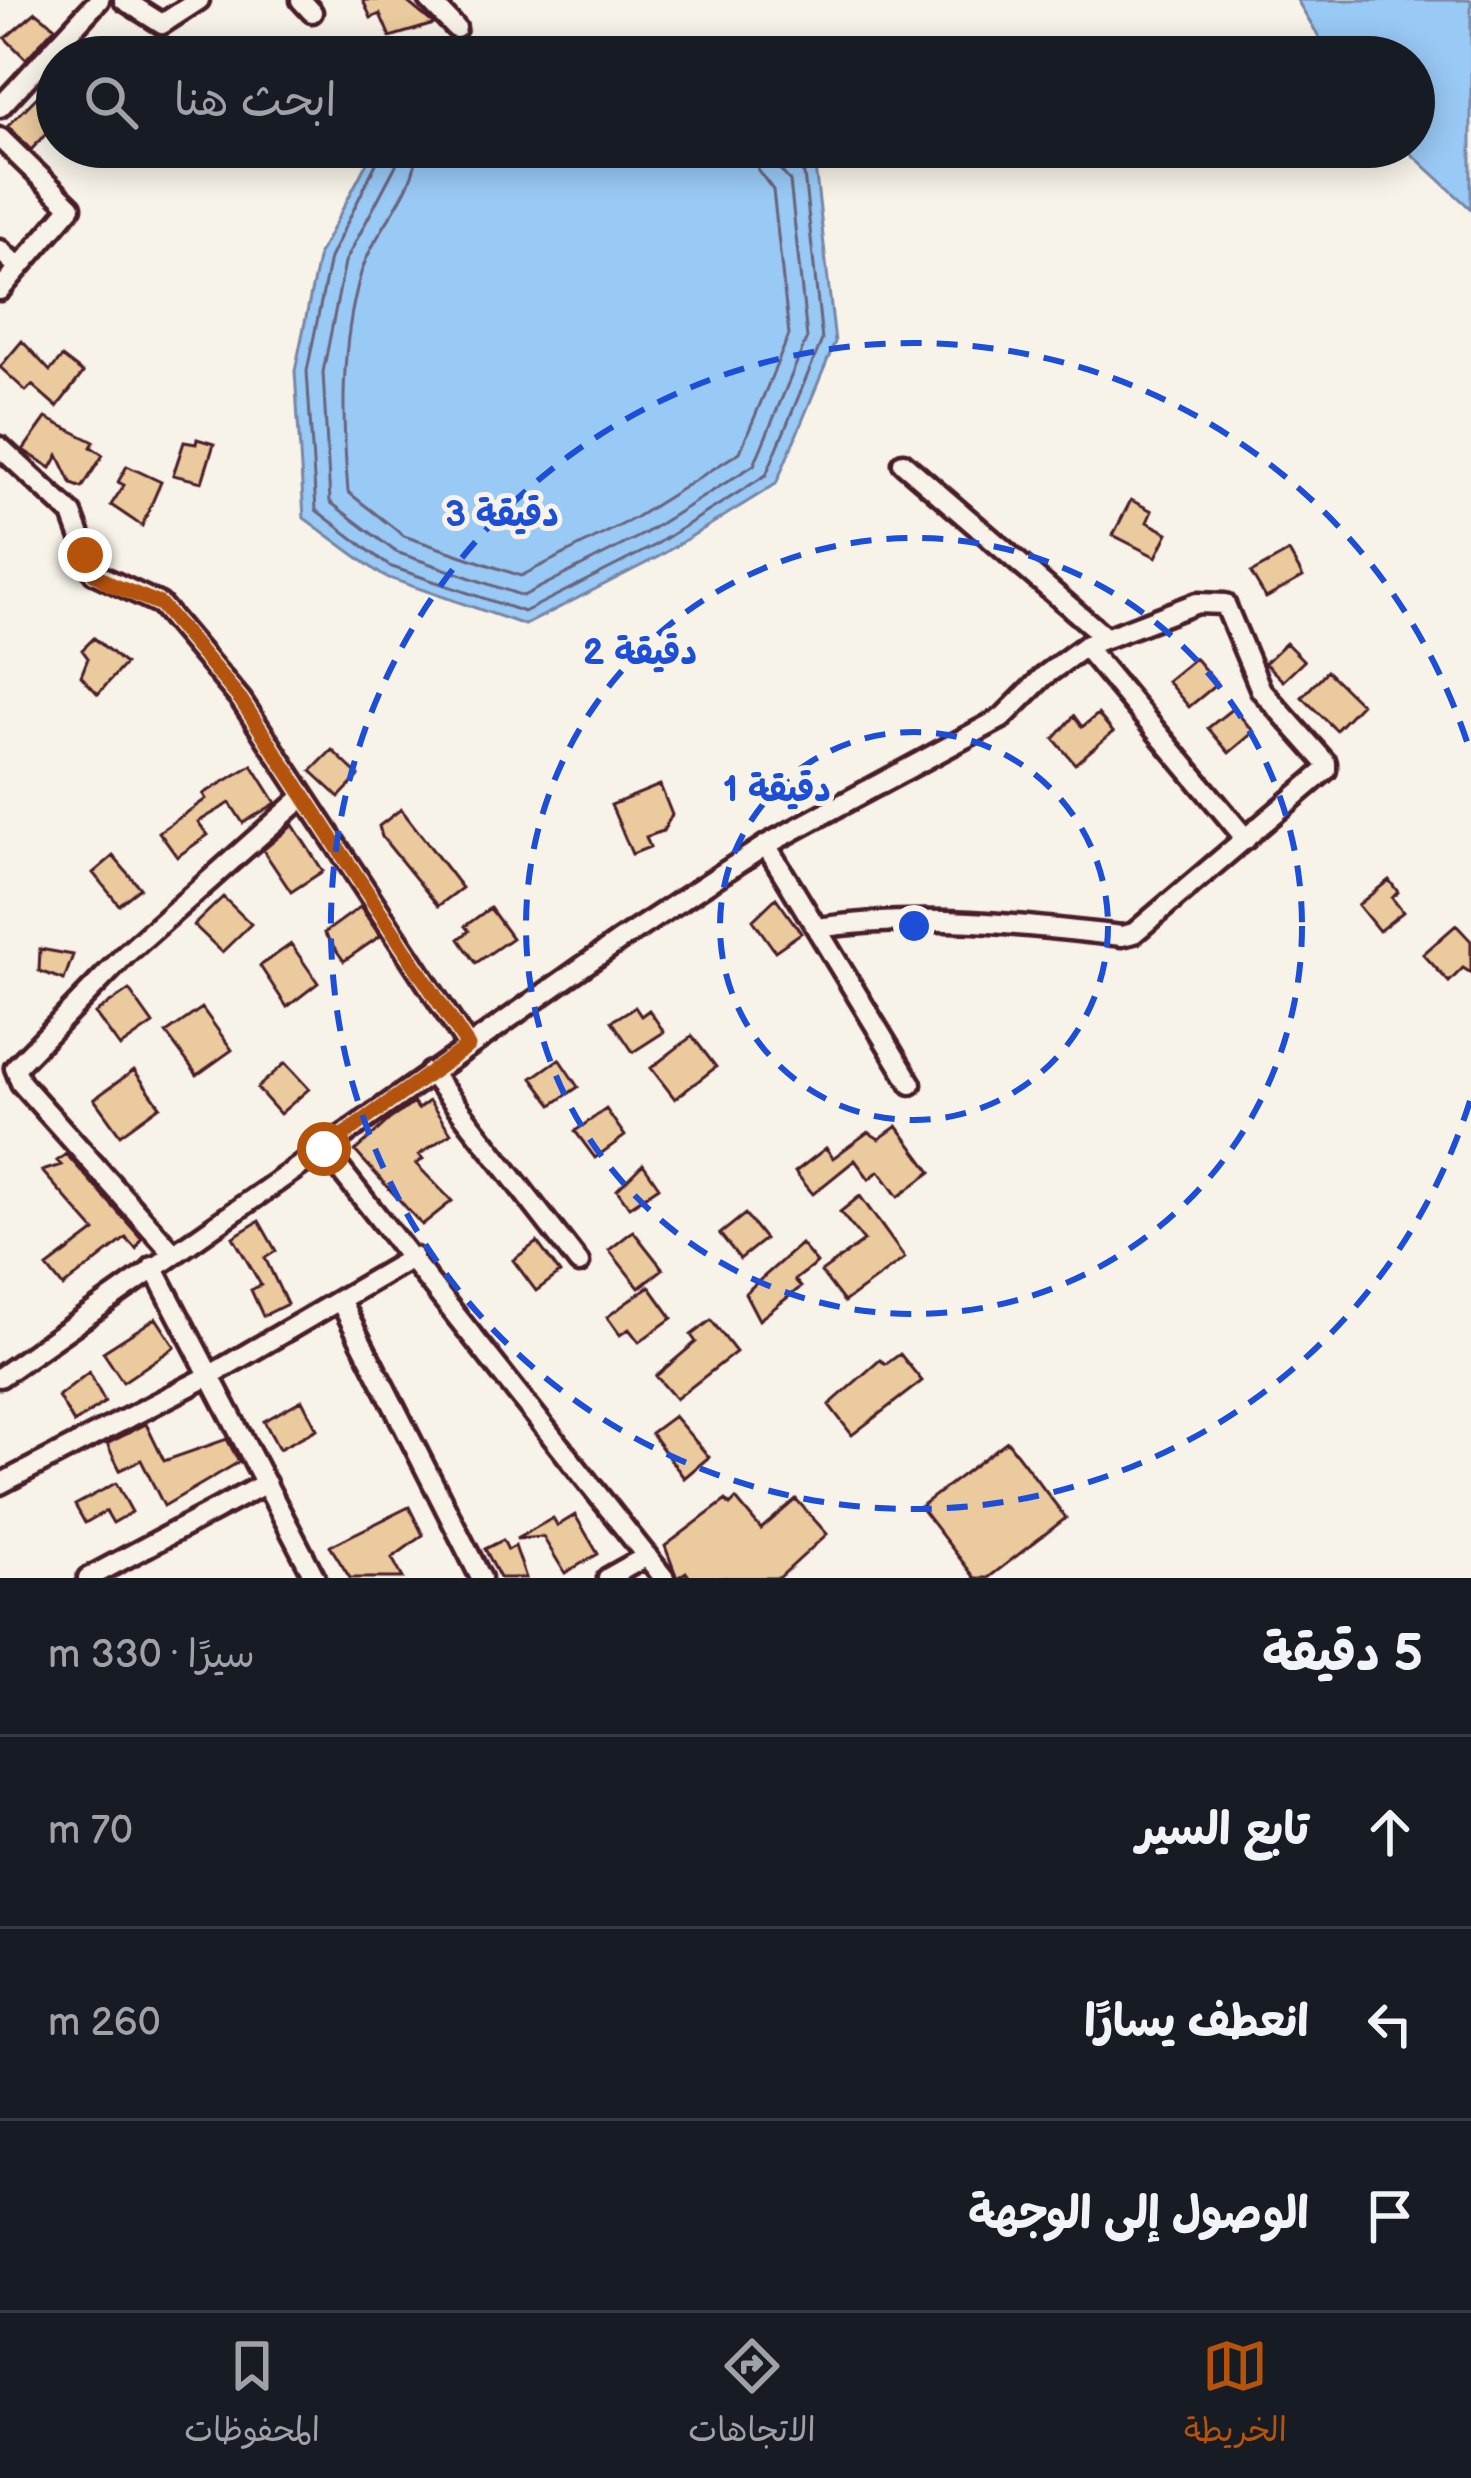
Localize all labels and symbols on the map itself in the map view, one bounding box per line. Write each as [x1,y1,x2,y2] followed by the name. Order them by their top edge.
[445,494,559,537] text: 3 دقيقة
[58,528,112,582] route end
[583,632,697,675] text: 2 دقيقة
[723,769,831,812] text: 1 دقيقة
[893,905,935,947] centre of rings
[297,1122,351,1176] route start

